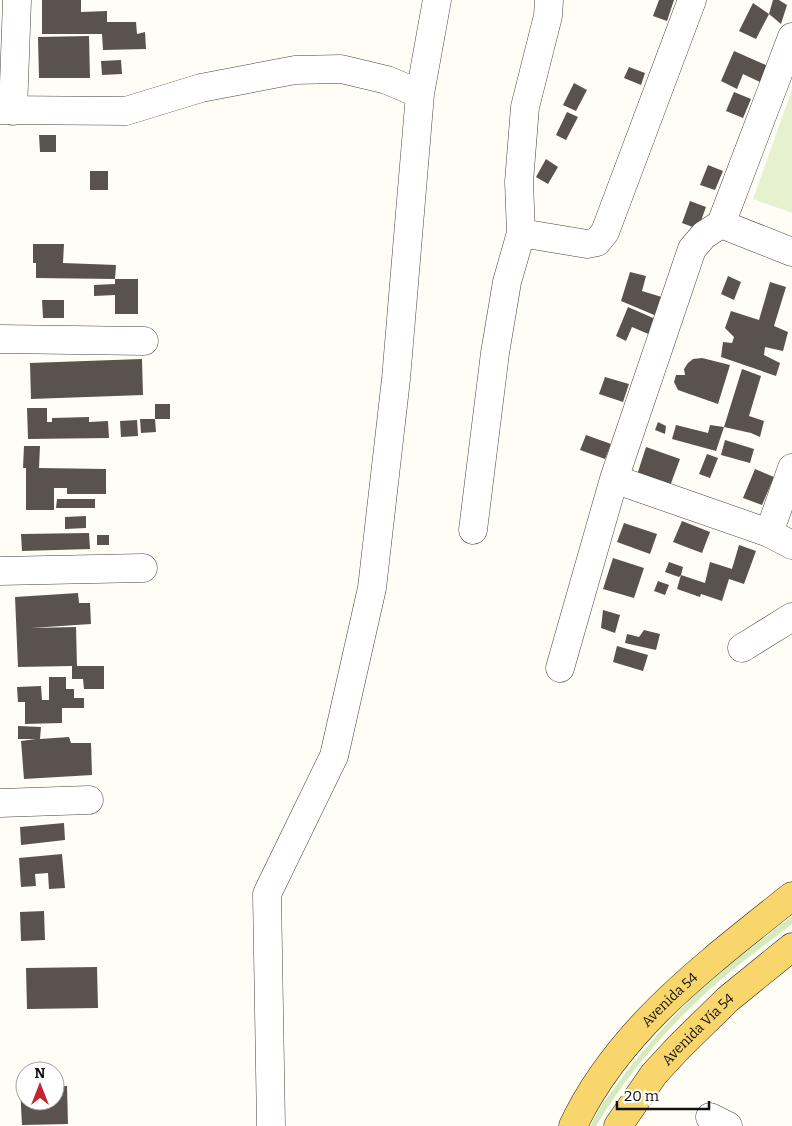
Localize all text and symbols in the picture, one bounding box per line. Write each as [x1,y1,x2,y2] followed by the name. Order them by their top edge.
[638,969,701,1031] street label: Avenida 54
[658,990,737,1069] street label: Avenida Vía 54
[15,1061,65,1111] north arrow
[35,1065,46,1082] text: N
[617,1078,710,1110] scale bar
[624,1087,660,1105] text: 20 m

